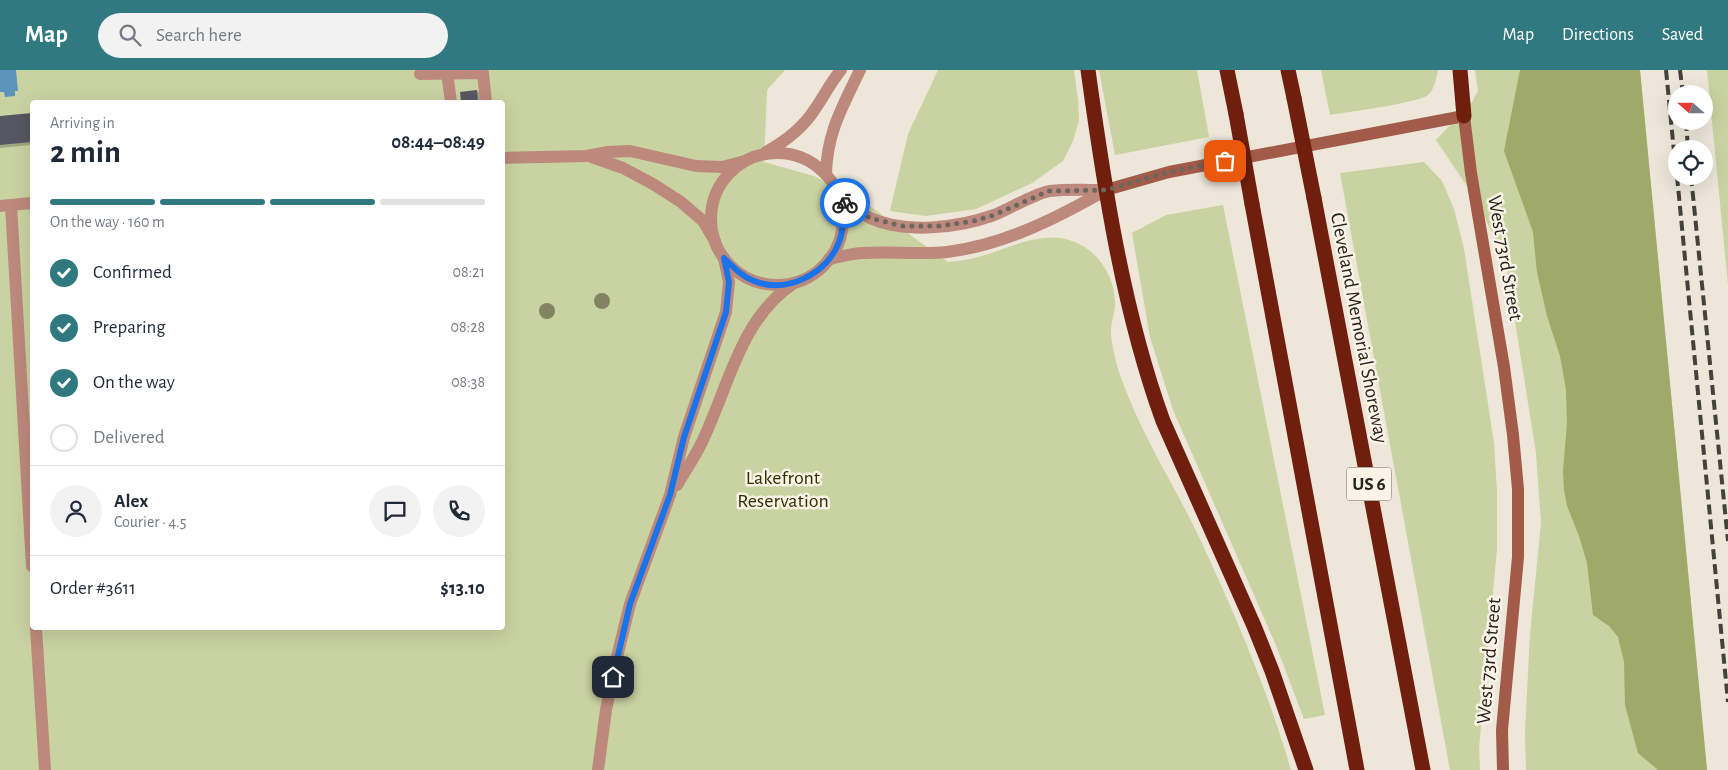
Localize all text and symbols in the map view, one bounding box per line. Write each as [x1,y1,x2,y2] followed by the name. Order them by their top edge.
[98,13,448,58] search box
[116,21,144,49] icon: search
[25,23,68,47] text: Map
[156,26,242,45] text: Search here
[1503,26,1534,44] text: Map
[1562,26,1634,44] text: Directions
[1662,26,1703,44] text: Saved
[1668,85,1712,130] north arrow
[1668,85,1713,185] map controls
[50,115,115,131] text: Arriving in
[391,133,485,152] text: 08:44–08:49
[50,136,121,168] text: 2 min
[1204,140,1246,182] pin
[1668,140,1713,185] button: locate
[1211,147,1239,175] icon: bag
[820,178,870,228] courier
[831,189,859,217] icon: bike
[1484,194,1526,323] street label: West 73rd Street
[1327,211,1391,445] street label: Cleveland Memorial Shoreway
[50,214,165,230] text: On the way · 160 m
[50,259,78,287] icon: check
[93,263,172,282] text: Confirmed
[453,264,485,280] text: 08:21
[50,314,78,342] icon: check
[93,318,166,337] text: Preparing
[450,319,485,335] text: 08:28
[50,369,78,397] icon: check
[93,373,175,392] text: On the way
[451,374,485,390] text: 08:38
[93,428,165,447] text: Delivered
[737,468,829,511] park label: Lakefront Reservation
[1346,468,1392,500] road number: US 6
[50,485,102,537] button: person
[369,485,421,537] button: chat
[433,485,485,537] button: phone
[114,492,148,511] text: Alex
[114,514,186,530] text: Courier · 4.5
[50,579,136,598] text: Order #3611
[440,579,485,598] text: $13.10
[1474,596,1505,725] street label: West 73rd Street
[592,656,634,698] pin
[599,663,627,691] icon: home

